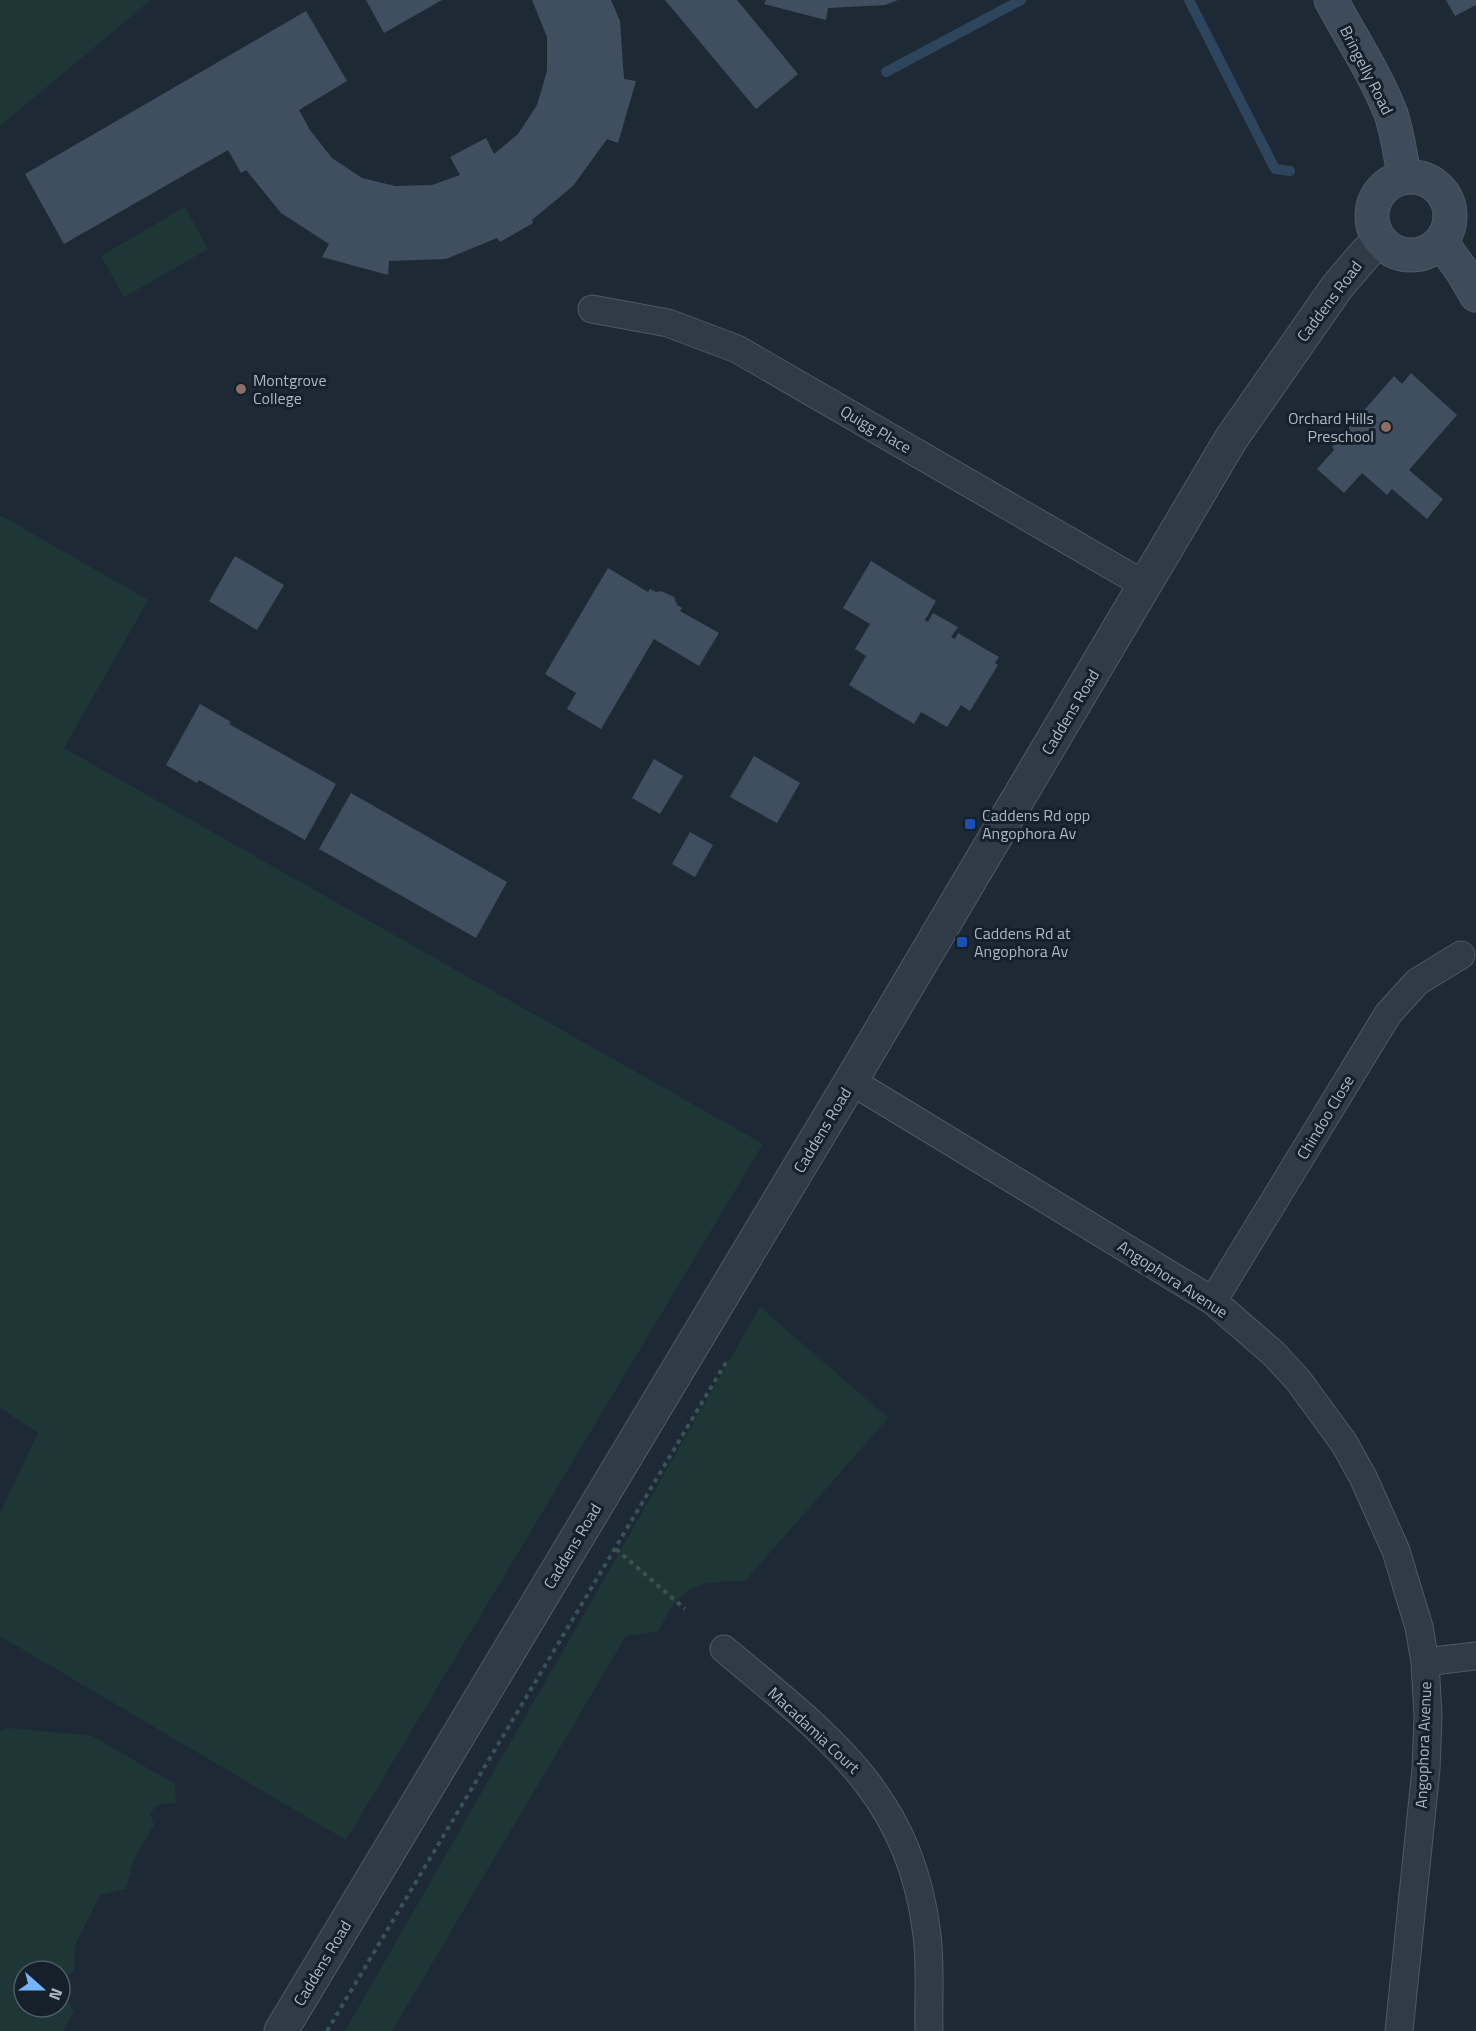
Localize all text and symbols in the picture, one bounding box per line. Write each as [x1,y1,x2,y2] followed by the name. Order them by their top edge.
[1334,21,1400,119] street label: Bringelly Road
[1291,255,1367,347] street label: Caddens Road
[253,368,327,410] place label: Montgrove College
[234,382,248,396] marker: Montgrove College
[836,399,916,459] street label: Quigg Place
[1288,406,1374,448] place label: Orchard Hills Preschool
[1379,420,1393,434] marker: Orchard Hills Preschool
[1035,665,1105,759] street label: Caddens Road
[982,803,1090,845] place label: Caddens Rd opp Angophora Av
[963,817,977,831] marker: Caddens Rd opp Angophora Av
[974,921,1071,963] place label: Caddens Rd at Angophora Av
[955,935,969,949] marker: Caddens Rd at Angophora Av
[1290,1070,1360,1164] street label: Chindoo Close
[787,1083,857,1177] street label: Caddens Road
[1113,1234,1233,1324] street label: Angophora Avenue
[537,1499,607,1593] street label: Caddens Road
[763,1681,866,1779] street label: Macadamia Court
[1409,1681,1437,1809] street label: Angophora Avenue
[287,1916,357,2010] street label: Caddens Road
[12,1959,72,2019] north arrow
[43,1985,69,2004] text: N

